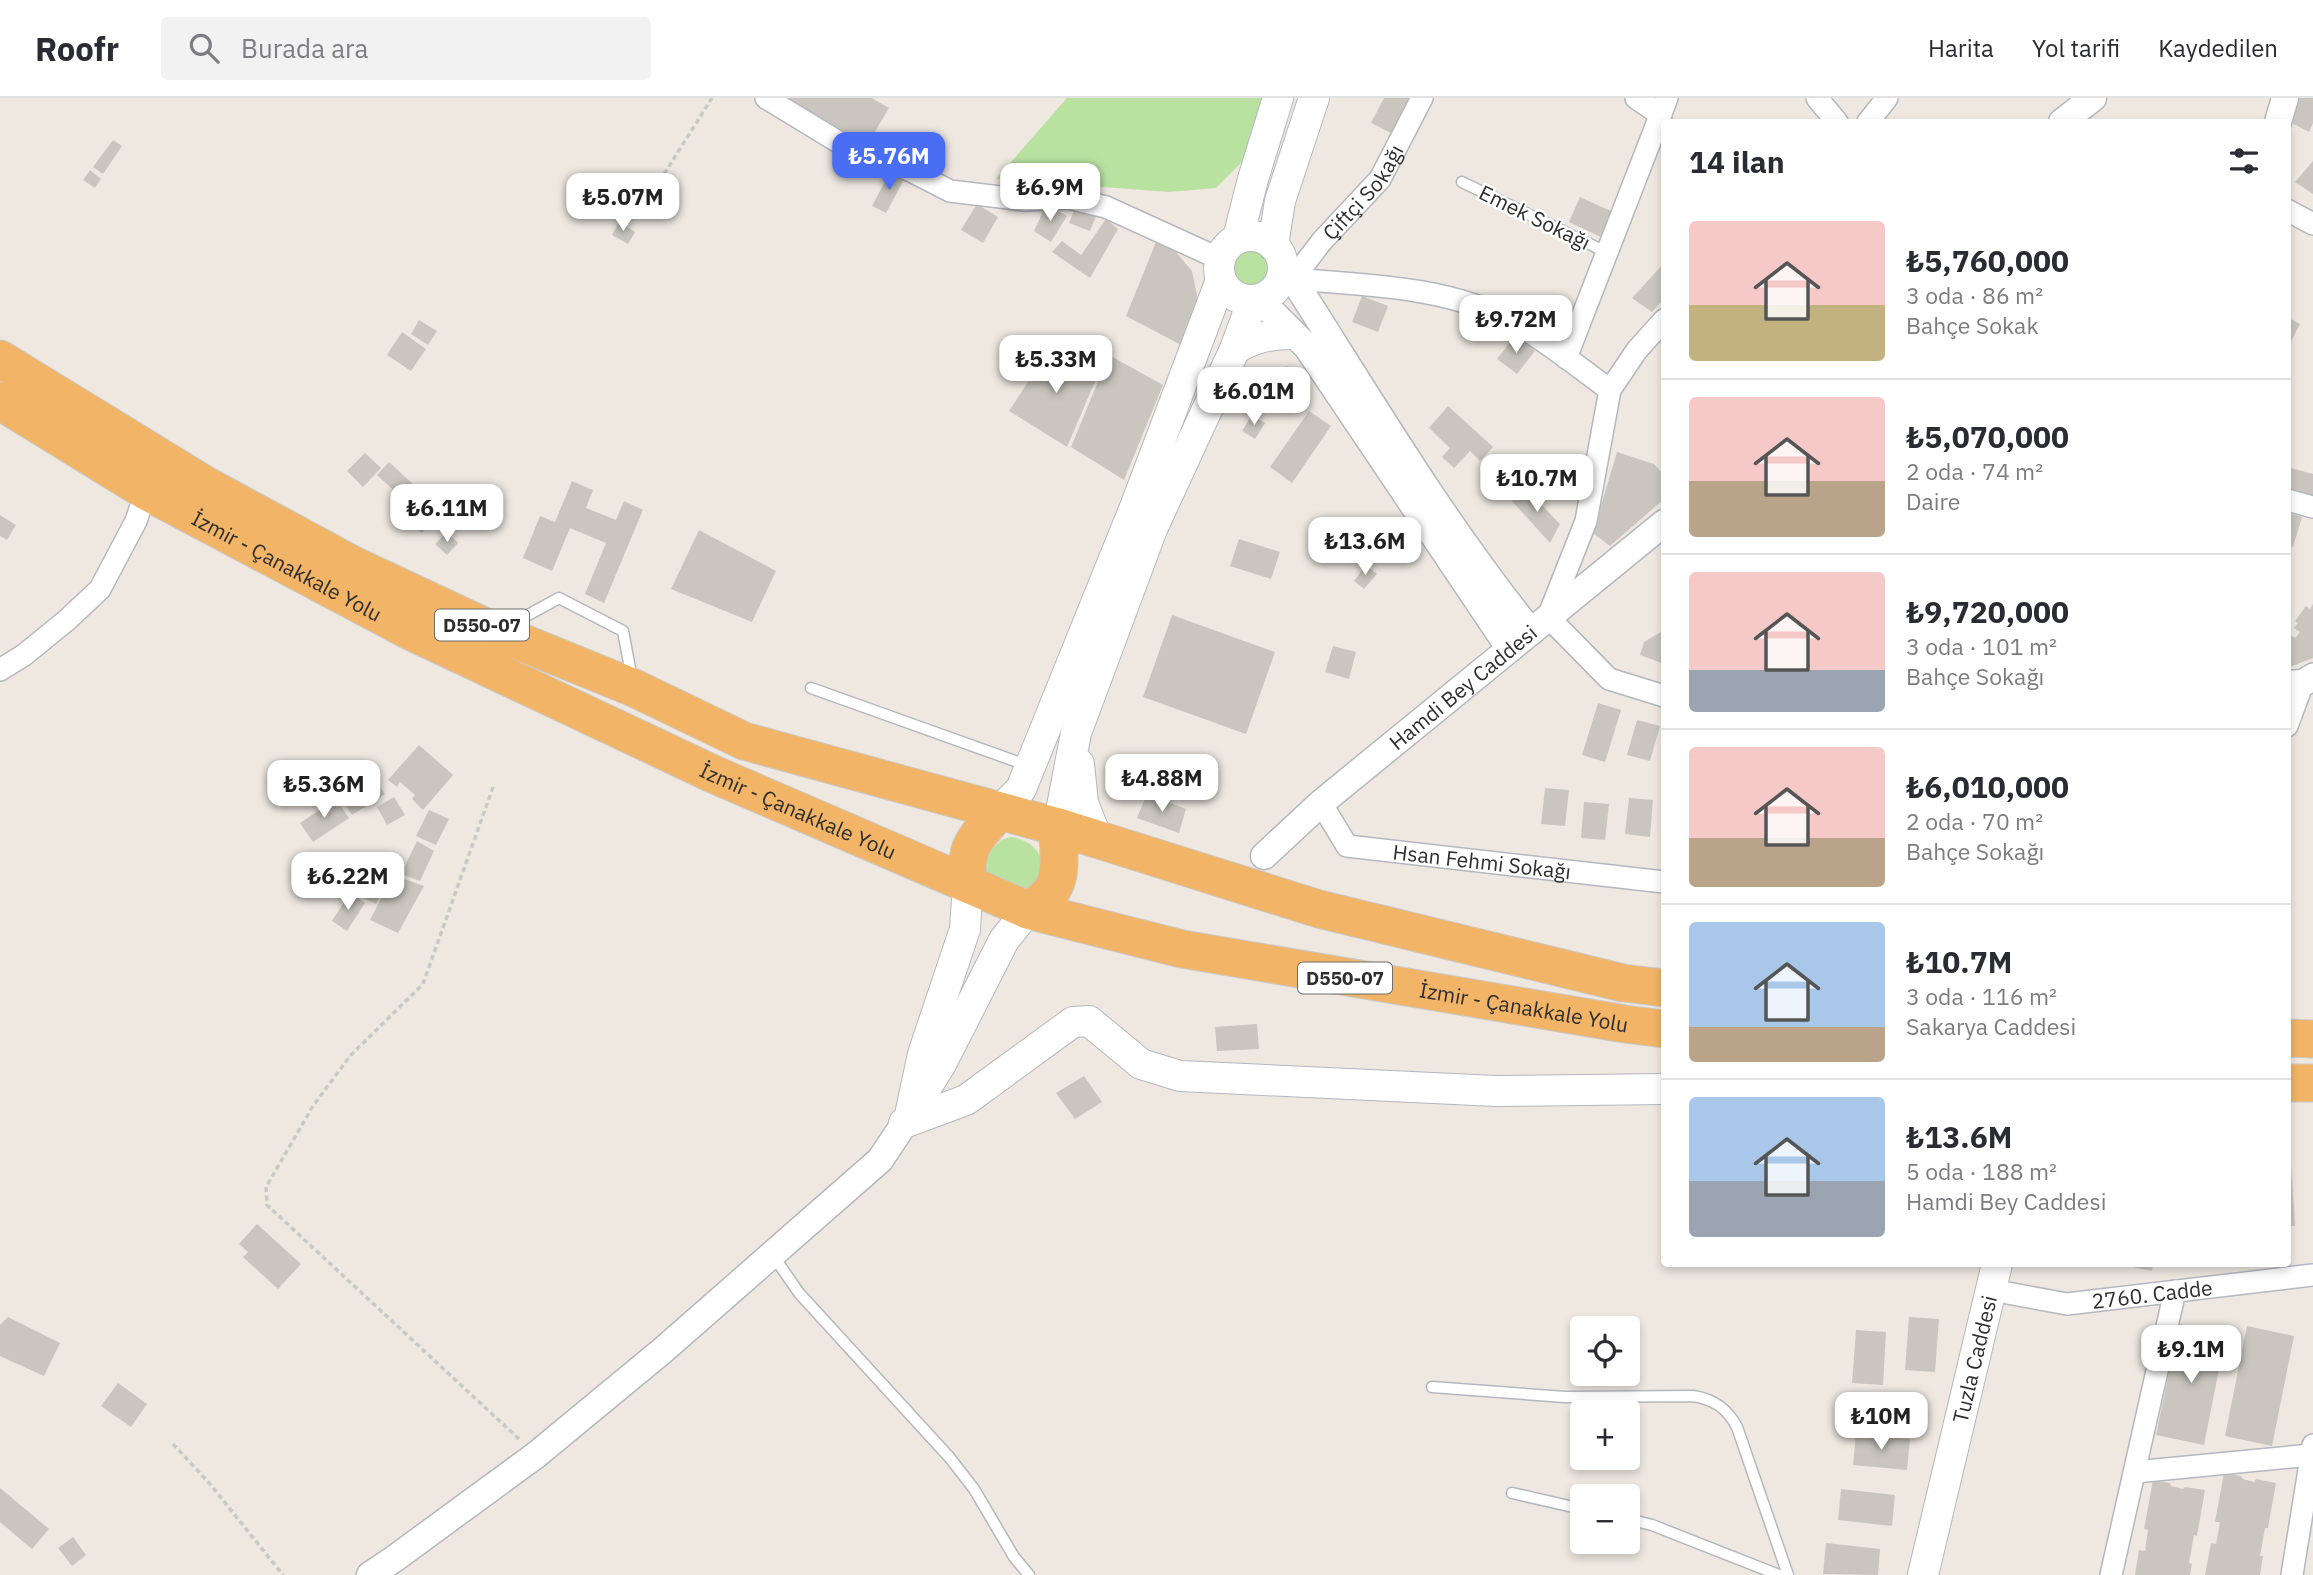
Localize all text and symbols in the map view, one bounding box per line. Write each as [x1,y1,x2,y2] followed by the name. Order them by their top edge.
[161,17,651,80] search box
[35,27,119,70] text: Roofr
[185,29,223,67] icon: search
[241,31,368,65] text: Burada ara
[1928,32,1994,64] text: Harita
[2032,32,2120,64] text: Yol tarifi
[2158,32,2278,64] text: Kaydedilen
[832,132,946,192] pin: ₺5.76M
[848,140,930,170] text: ₺5.76M
[1316,140,1410,246] street label: Çiftçi Sokağı
[1689,142,1785,181] text: 14 ilan
[2225,142,2263,180] icon: filters
[1001,164,1099,223] pin: ₺6.9M
[1016,171,1084,201] text: ₺6.9M
[566,174,680,233] pin: ₺5.07M
[1475,178,1595,256] street label: Emek Sokağı
[582,181,664,211] text: ₺5.07M
[1906,241,2069,280] text: ₺5,760,000
[1745,249,1829,333] icon: home
[1906,280,2043,310] text: 3 oda · 86 m²
[1459,296,1573,355] pin: ₺9.72M
[1475,303,1557,333] text: ₺9.72M
[1906,310,2039,340] text: Bahçe Sokak
[999,336,1113,395] pin: ₺5.33M
[1015,343,1097,373] text: ₺5.33M
[1197,368,1311,427] pin: ₺6.01M
[1213,375,1295,405] text: ₺6.01M
[1906,417,2069,456] text: ₺5,070,000
[1745,425,1829,509] icon: home
[1480,454,1594,514] pin: ₺10.7M
[1906,456,2043,486] text: 2 oda · 74 m²
[1496,462,1578,492] text: ₺10.7M
[390,484,504,544] pin: ₺6.11M
[1906,486,1960,516] text: Daire
[406,492,488,522] text: ₺6.11M
[187,504,387,628] street label: İzmir - Çanakkale Yolu
[1308,518,1422,577] pin: ₺13.6M
[1324,525,1406,555] text: ₺13.6M
[1906,592,2069,631] text: ₺9,720,000
[1745,600,1829,684] icon: home
[435,610,529,640] road number: D550-07
[1383,618,1543,756] street label: Hamdi Bey Caddesi
[1906,631,2057,661] text: 3 oda · 101 m²
[1906,661,2044,691] text: Bahçe Sokağı
[1105,754,1219,814] pin: ₺4.88M
[695,756,901,865] street label: İzmir - Çanakkale Yolu
[267,760,381,820] pin: ₺5.36M
[1121,762,1203,792] text: ₺4.88M
[1906,767,2069,806] text: ₺6,010,000
[283,768,365,798] text: ₺5.36M
[1745,775,1829,859] icon: home
[1906,806,2043,836] text: 2 oda · 70 m²
[1906,836,2044,866] text: Bahçe Sokağı
[1391,837,1572,885] street label: Hsan Fehmi Sokağı
[291,852,405,912] pin: ₺6.22M
[307,860,389,890] text: ₺6.22M
[1906,942,2012,981] text: ₺10.7M
[1745,950,1829,1034] icon: home
[1298,962,1392,993] road number: D550-07
[1417,975,1630,1038] street label: İzmir - Çanakkale Yolu
[1906,981,2057,1011] text: 3 oda · 116 m²
[1906,1011,2076,1041] text: Sakarya Caddesi
[1906,1117,2012,1156] text: ₺13.6M
[1745,1125,1829,1209] icon: home
[1906,1156,2057,1186] text: 5 oda · 188 m²
[1906,1186,2106,1216] text: Hamdi Bey Caddesi
[2090,1273,2214,1315] street label: 2760. Cadde
[1946,1292,2003,1426] street label: Tuzla Caddesi
[1570,1316,1640,1554] map controls
[1570,1316,1640,1386] button: locate
[2142,1326,2240,1385] pin: ₺9.1M
[2157,1333,2225,1363] text: ₺9.1M
[1840,1392,1922,1452] pin: ₺10M
[1570,1400,1640,1470] button: +
[1851,1400,1911,1430] text: ₺10M
[1570,1484,1640,1554] button: −

